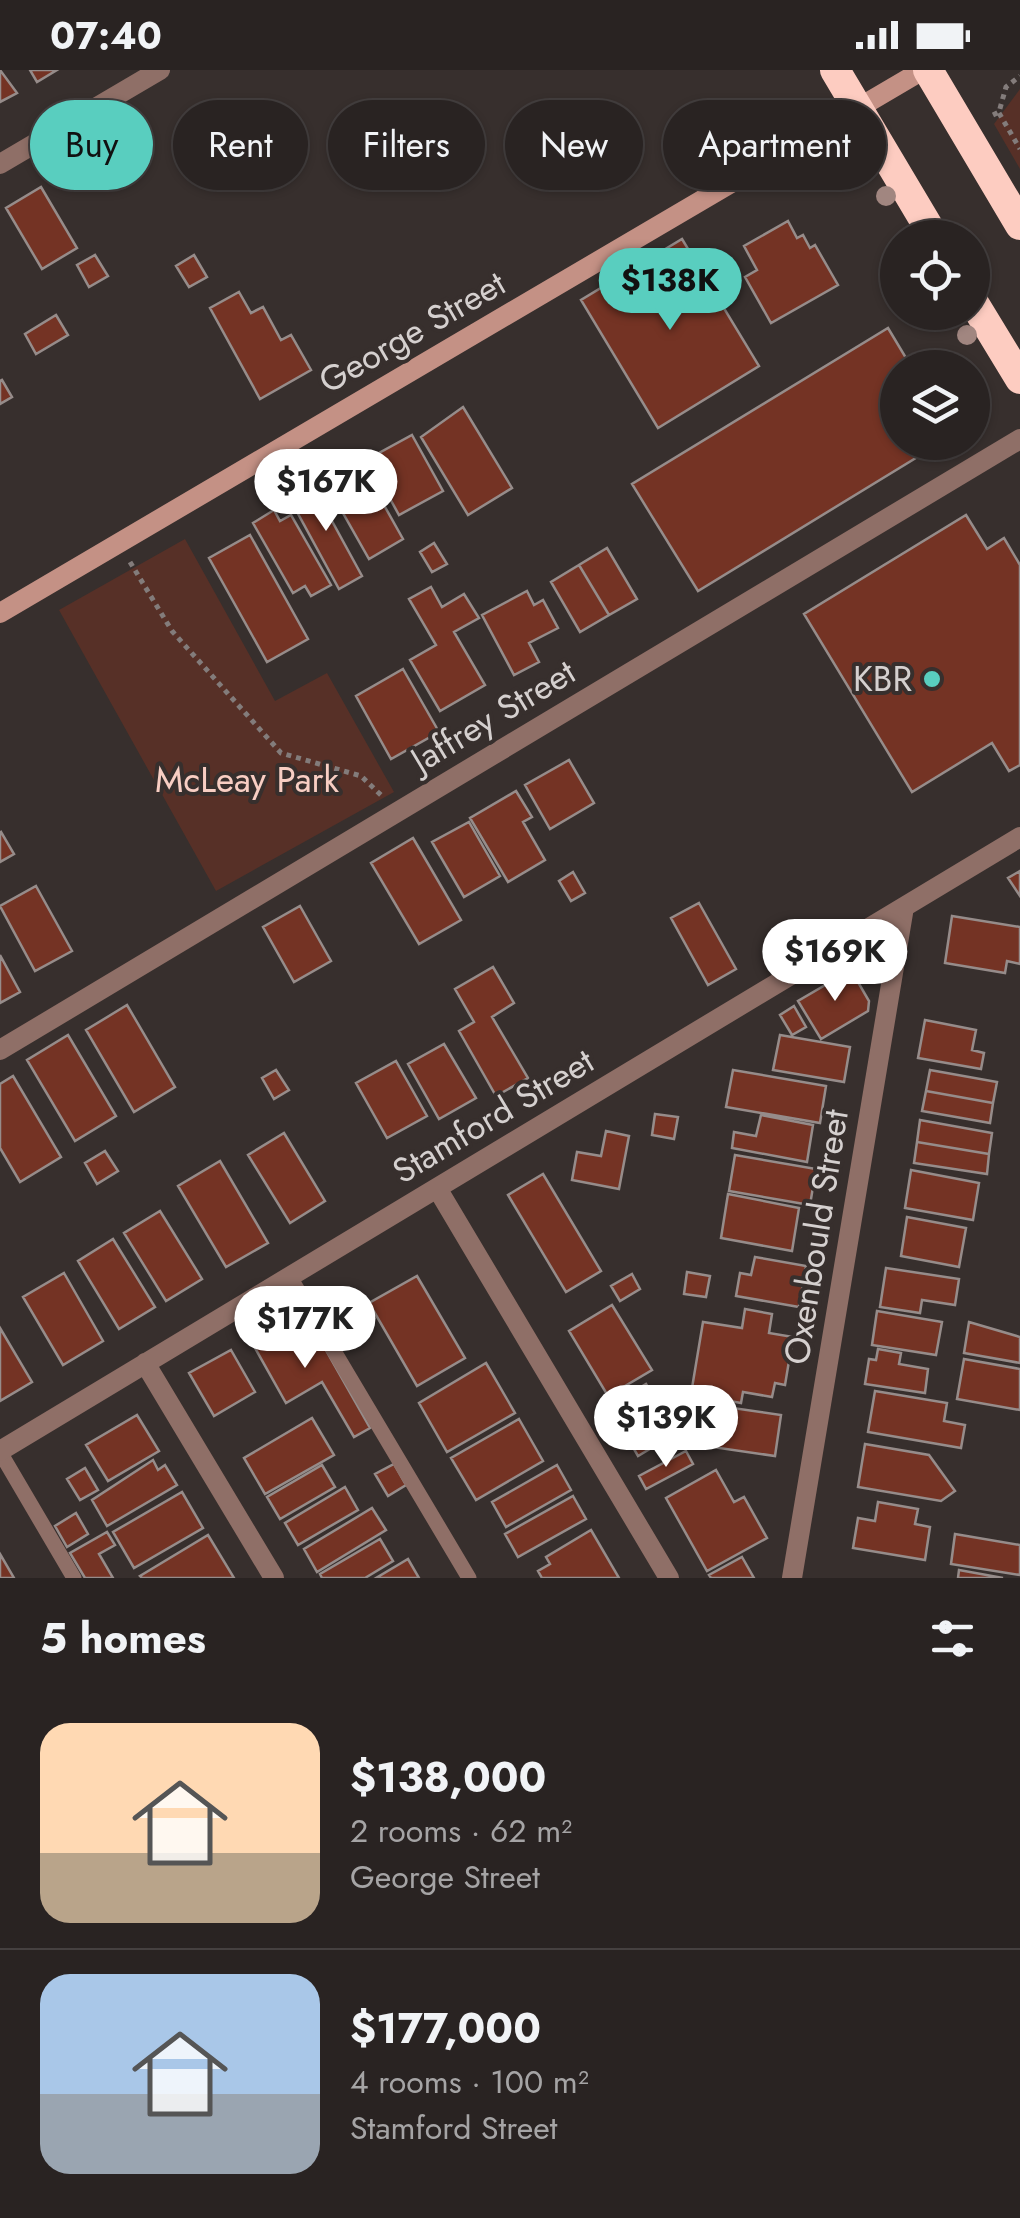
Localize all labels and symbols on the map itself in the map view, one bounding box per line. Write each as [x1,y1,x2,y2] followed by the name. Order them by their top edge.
[600,248,740,333] pin: $138K
[310,258,515,406] street label: George Street
[256,449,396,534] pin: $167K
[398,647,585,787] street label: Jaffrey Street
[853,654,912,704] place label: KBR
[921,668,943,690] marker: KBR
[155,755,339,805] park label: McLeay Park
[765,919,905,1004] pin: $169K
[383,1036,604,1196] street label: Stamford Street
[771,1105,861,1368] street label: Oxenbould Street
[235,1286,375,1371] pin: $177K
[596,1385,736,1470] pin: $139K

